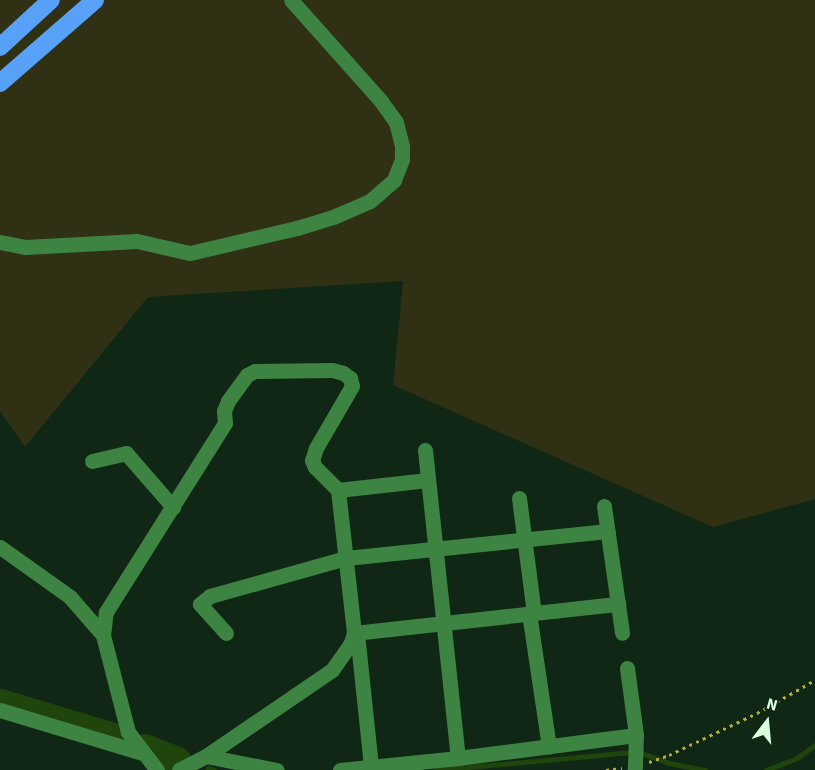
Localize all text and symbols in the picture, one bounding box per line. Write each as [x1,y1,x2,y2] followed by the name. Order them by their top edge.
[737,692,797,752] north arrow
[764,693,780,717] text: N

